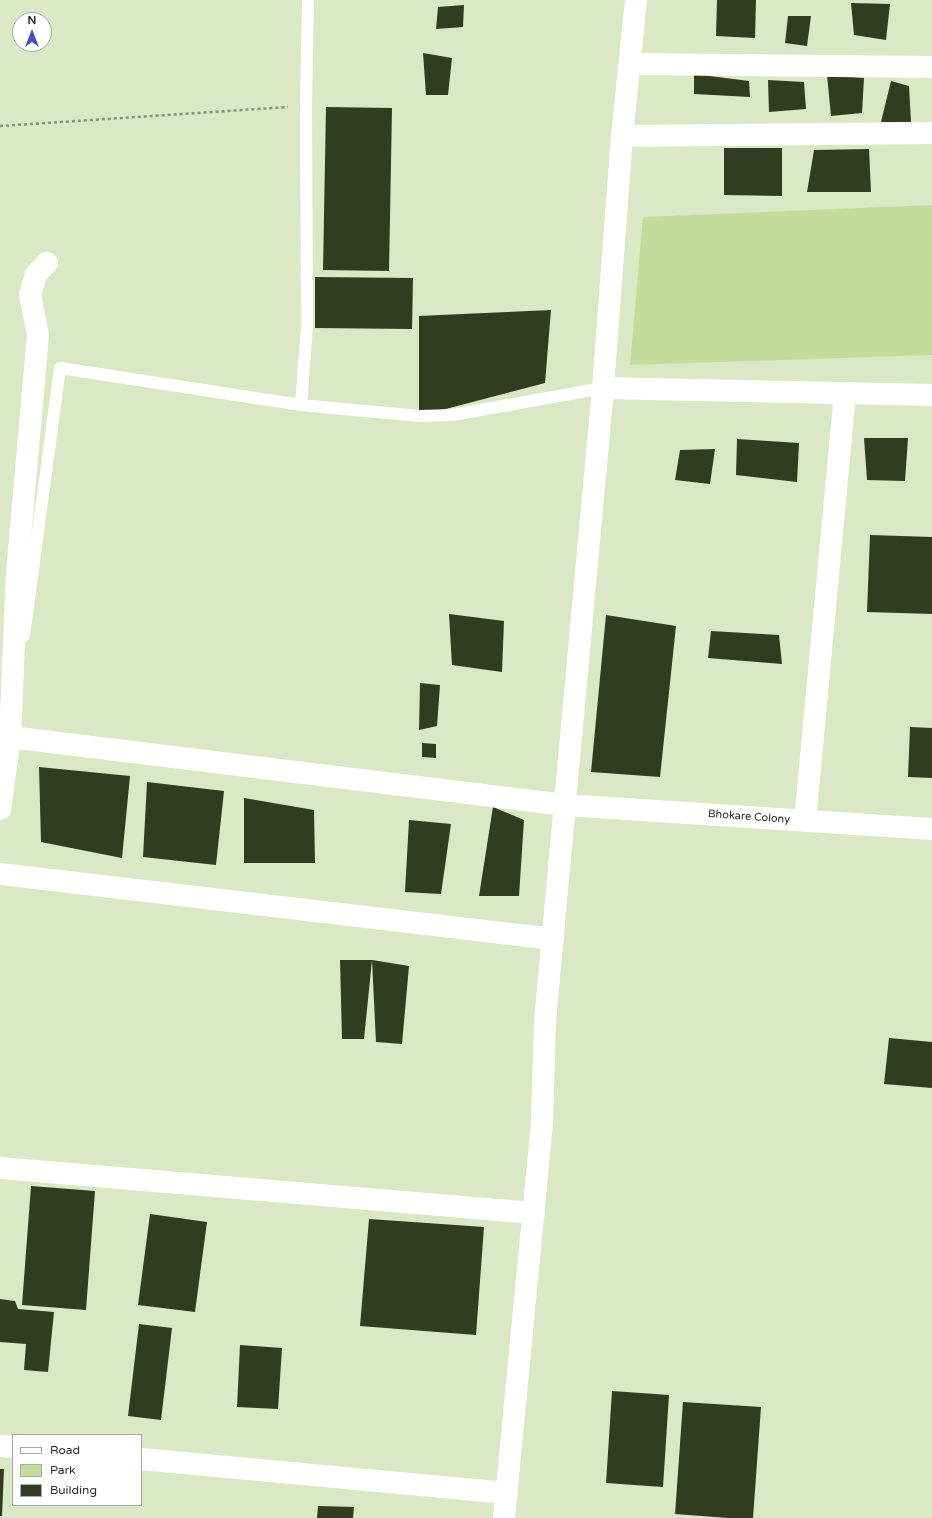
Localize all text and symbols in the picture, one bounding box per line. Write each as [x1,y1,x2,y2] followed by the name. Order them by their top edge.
[12,12,52,52] north arrow
[28,14,36,27] text: N
[708,808,790,826] street label: Bhokare Colony
[12,1434,142,1506] legend
[50,1443,80,1457] text: Road
[50,1463,76,1477] text: Park
[50,1483,97,1497] text: Building

